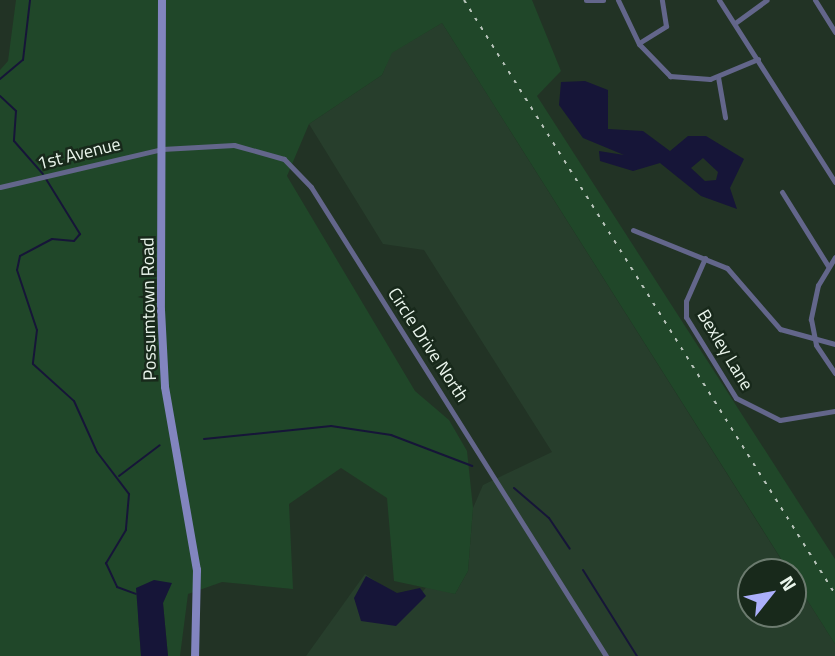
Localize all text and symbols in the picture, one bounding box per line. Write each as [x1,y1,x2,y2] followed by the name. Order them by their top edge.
[35,133,123,175] street label: 1st Avenue
[137,237,161,381] street label: Possumtown Road
[383,284,473,406] street label: Circle Drive North
[692,306,758,394] street label: Bexley Lane
[737,558,807,628] north arrow
[773,570,805,596] text: N

